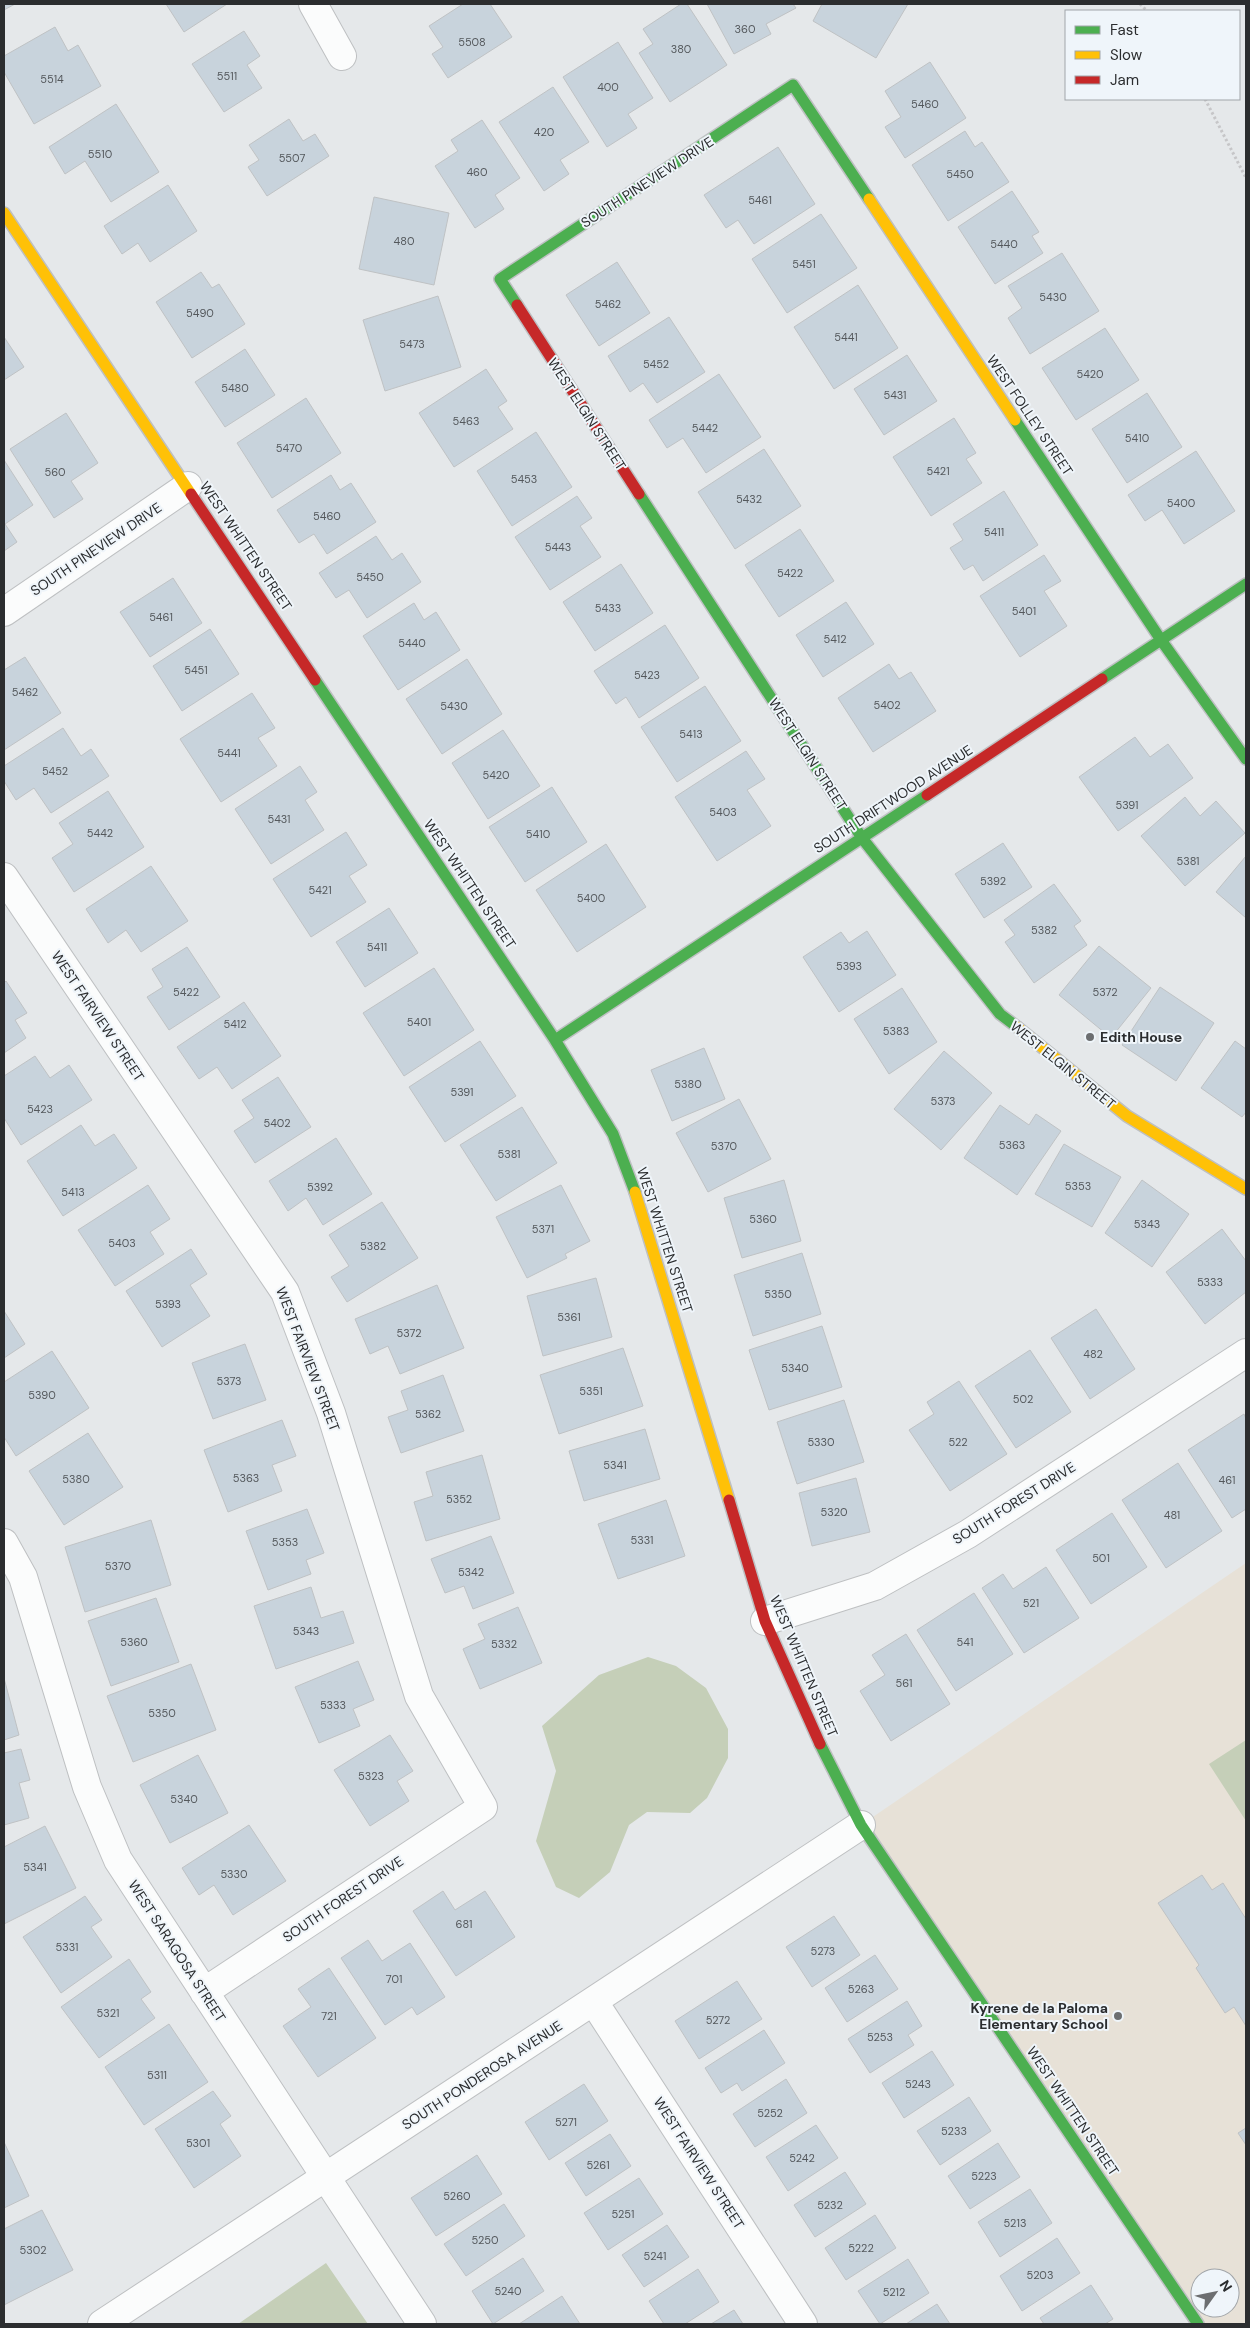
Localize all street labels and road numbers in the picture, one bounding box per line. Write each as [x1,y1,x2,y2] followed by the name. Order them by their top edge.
[577,132,717,232] street label: SOUTH PINEVIEW DRIVE
[983,351,1077,479] street label: WEST FOLLEY STREET
[544,354,630,474] street label: WEST ELGIN STREET
[196,478,296,614] street label: WEST WHITTEN STREET
[27,498,165,600] street label: SOUTH PINEVIEW DRIVE
[765,694,851,814] street label: WEST ELGIN STREET
[810,741,976,857] street label: SOUTH DRIFTWOOD AVENUE
[420,816,520,952] street label: WEST WHITTEN STREET
[48,947,148,1085] street label: WEST FAIRVIEW STREET
[1007,1017,1119,1113] street label: WEST ELGIN STREET
[633,1165,697,1315] street label: WEST WHITTEN STREET
[272,1284,344,1434] street label: WEST FAIRVIEW STREET
[949,1458,1079,1548] street label: SOUTH FOREST DRIVE
[766,1593,842,1740] street label: WEST WHITTEN STREET
[279,1852,407,1946] street label: SOUTH FOREST DRIVE
[124,1877,230,2026] street label: WEST SARAGOSA STREET
[398,2016,566,2134] street label: SOUTH PONDEROSA AVENUE
[1023,2043,1123,2179] street label: WEST WHITTEN STREET
[650,2094,748,2232] street label: WEST FAIRVIEW STREET

